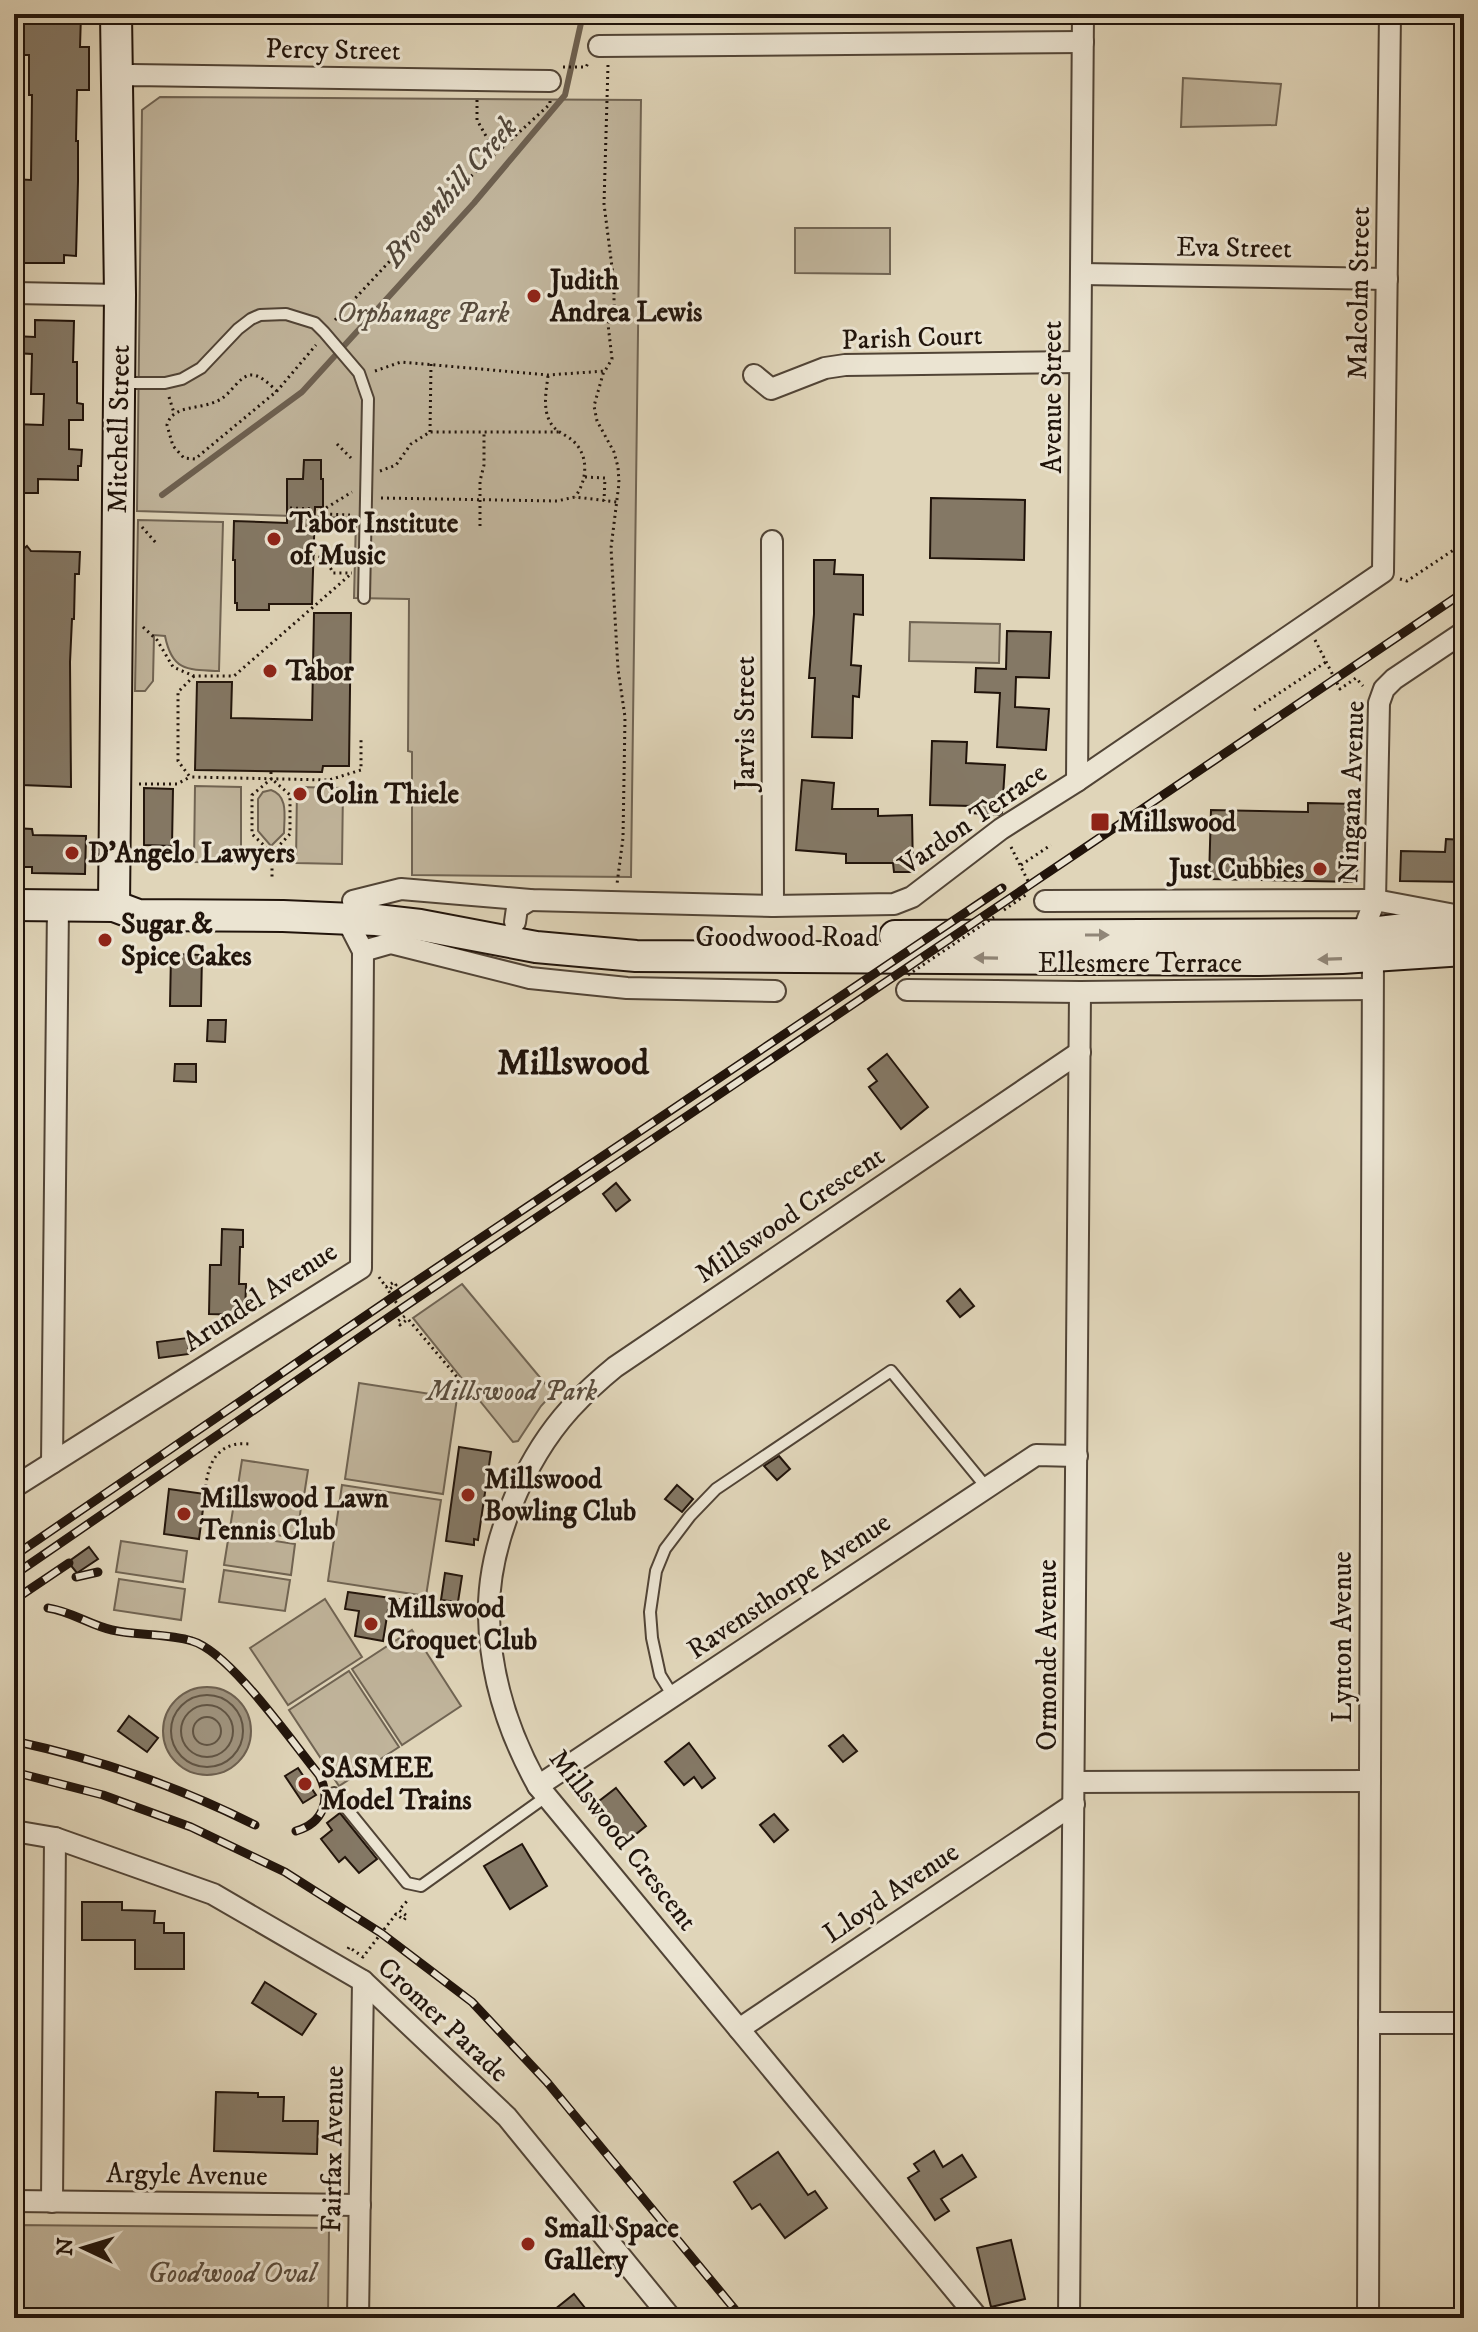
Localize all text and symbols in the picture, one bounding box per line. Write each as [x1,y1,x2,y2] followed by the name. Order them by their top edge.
[265,31,401,69] street label: Percy Street
[375,109,526,275] water label: Brownhill Creek
[1340,206,1378,380] street label: Malcolm Street
[1176,229,1292,267] street label: Eva Street
[547,263,703,330] place label: Judith Andrea Lewis
[525,287,543,305] marker: Judith Andrea Lewis
[337,296,510,331] park label: Orphanage Park
[841,318,983,358] street label: Parish Court
[1035,320,1070,473] street label: Avenue Street
[100,344,138,514] street label: Mitchell Street
[289,506,459,573] place label: Tabor Institute of Music
[265,530,283,548] marker: Tabor Institute of Music
[285,654,354,689] place label: Tabor
[728,656,763,793] street label: Jarvis Street
[261,662,279,680] marker: Tabor
[1331,700,1373,884] street label: Ningana Avenue
[891,755,1054,883] street label: Vardon Terrace
[316,777,459,812] place label: Colin Thiele
[291,785,309,803] marker: Colin Thiele
[1118,805,1237,840] place label: Millswood
[1089,811,1111,833] marker: Millswood
[88,836,296,871] place label: D'Angelo Lawyers
[63,844,81,862] marker: D'Angelo Lawyers
[1166,852,1305,887] place label: Just Cubbies
[1311,860,1329,878] marker: Just Cubbies
[121,907,252,974] place label: Sugar & Spice Cakes
[695,920,879,955] street label: Goodwood Road
[1085,929,1110,941] one-way arrow
[96,931,114,949] marker: Sugar & Spice Cakes
[1038,946,1242,981] street label: Ellesmere Terrace
[973,952,998,964] one-way arrow
[1317,952,1342,965] one-way arrow
[497,1041,650,1086] district label: Millswood
[689,1139,891,1291] street label: Millswood Crescent
[176,1234,344,1360] street label: Arundel Avenue
[425,1374,598,1409] park label: Millswood Park
[484,1462,636,1529] place label: Millswood Bowling Club
[199,1481,389,1548] place label: Millswood Lawn Tennis Club
[459,1486,477,1504] marker: Millswood Bowling Club
[175,1505,193,1523] marker: Millswood Lawn Tennis Club
[681,1505,897,1667] street label: Ravensthorpe Avenue
[1325,1551,1360,1723] street label: Lynton Avenue
[1030,1559,1065,1751] street label: Ormonde Avenue
[387,1591,537,1659] place label: Millswood Croquet Club
[362,1615,380,1633] marker: Millswood Croquet Club
[541,1742,705,1938] street label: Millswood Crescent
[321,1751,472,1818] place label: SASMEE Model Trains
[296,1775,314,1793] marker: SASMEE Model Trains
[816,1835,966,1951] street label: Lloyd Avenue
[370,1950,516,2090] street label: Cromer Parade
[314,2065,352,2233] street label: Fairfax Avenue
[106,2156,268,2194] street label: Argyle Avenue
[44,2208,124,2288] north arrow
[544,2211,679,2278] place label: Small Space Gallery
[519,2235,537,2253] marker: Small Space Gallery
[51,2237,80,2257] text: N
[148,2256,319,2291] park label: Goodwood Oval

